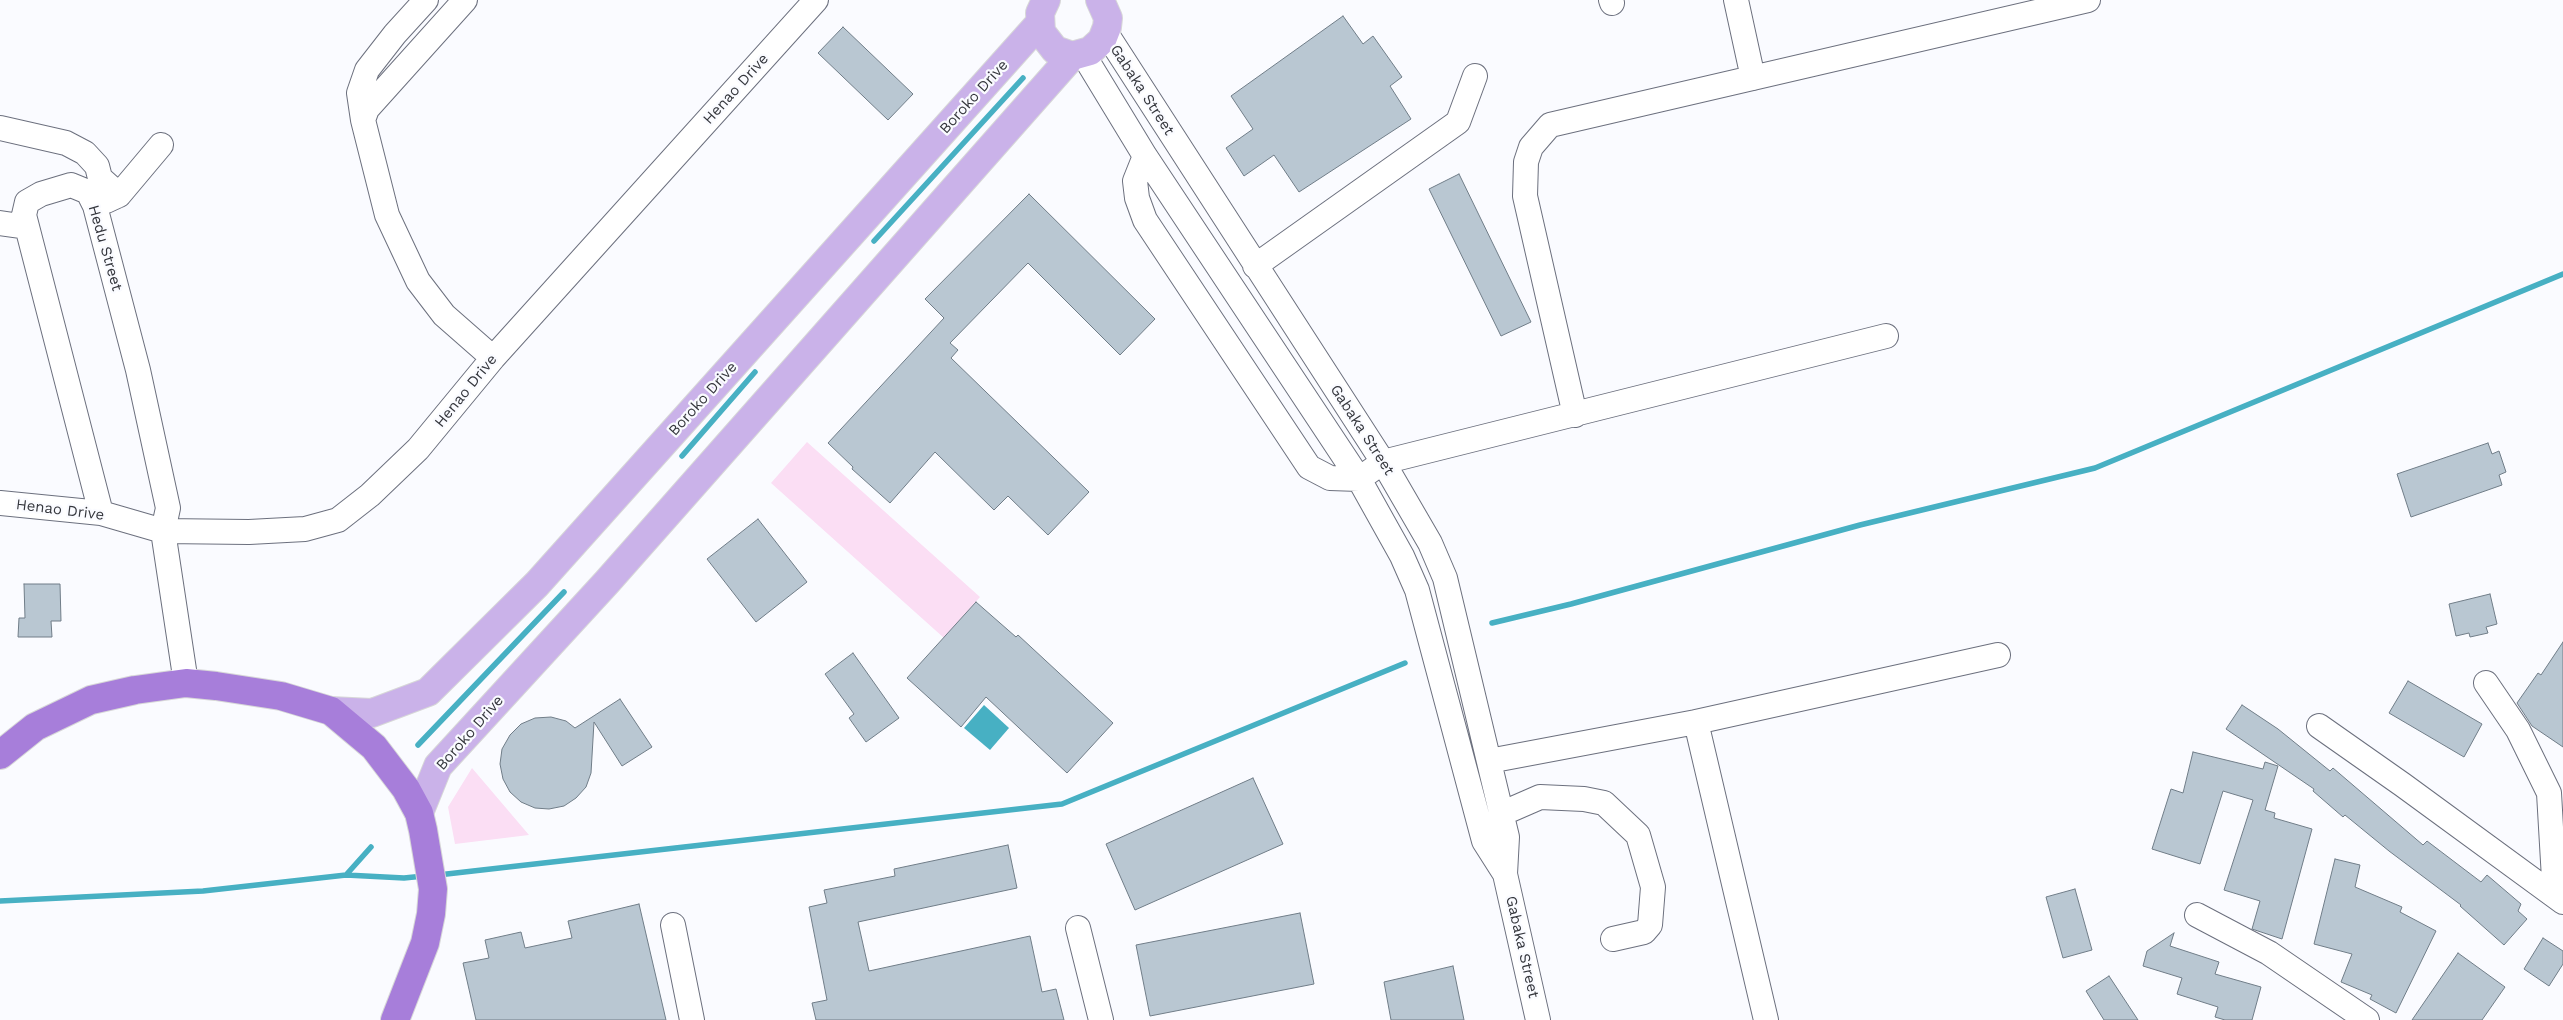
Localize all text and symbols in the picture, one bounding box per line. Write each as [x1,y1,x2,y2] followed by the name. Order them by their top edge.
[1106,41,1178,139] street label: Gabaka Street
[700,50,772,128] street label: Henao Drive
[936,56,1012,138] street label: Boroko Drive
[84,203,126,293] street label: Hedu Street
[431,351,501,431] street label: Henao Drive
[665,358,741,440] street label: Boroko Drive
[1326,381,1398,479] street label: Gabaka Street
[15,496,105,524] street label: Henao Drive
[433,692,507,774] street label: Boroko Drive
[1501,894,1543,1000] street label: Gabaka Street

